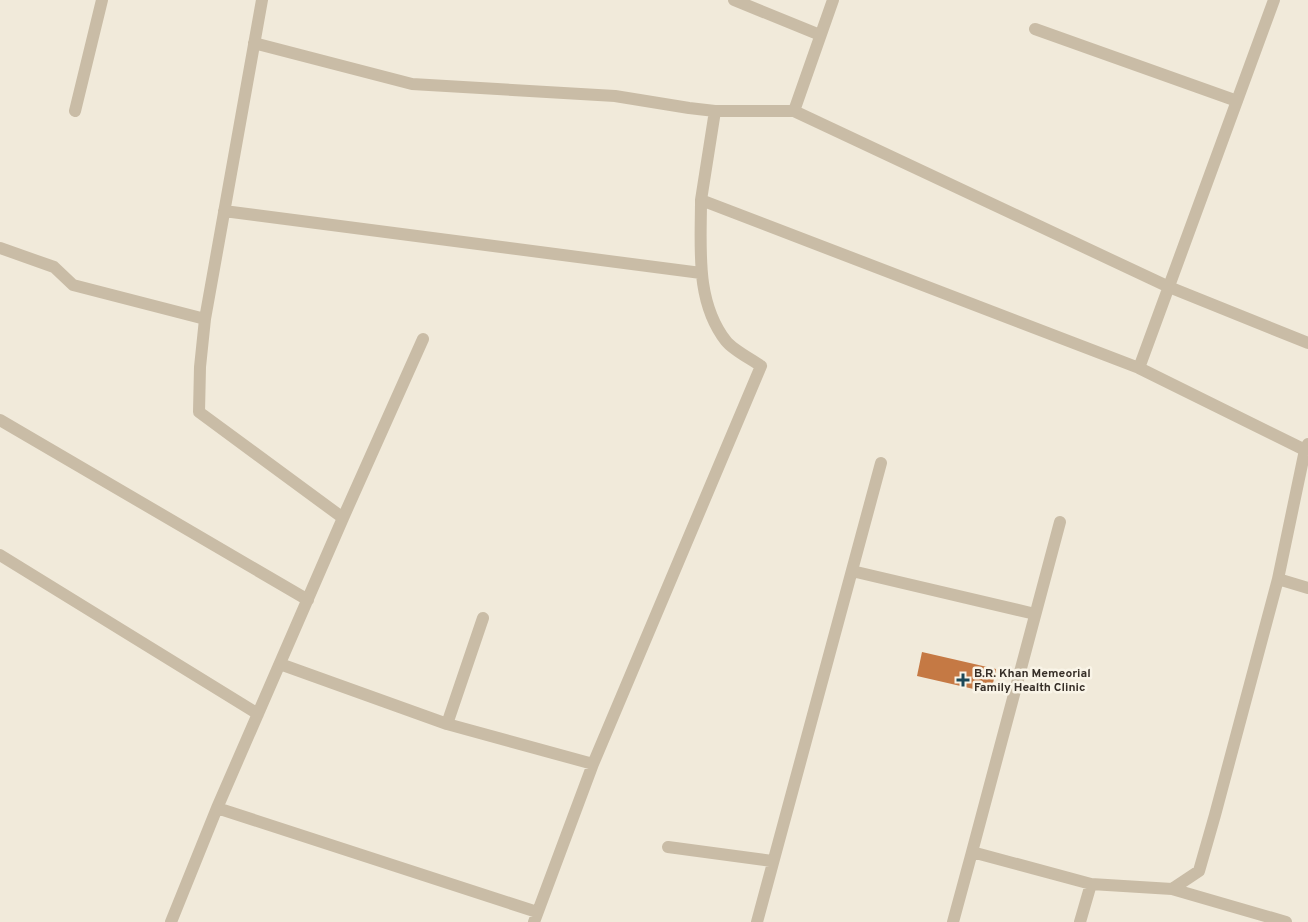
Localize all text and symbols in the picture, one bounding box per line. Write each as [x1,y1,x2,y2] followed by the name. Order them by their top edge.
[974,666,1091,696] place label: B.R. Khan Memeorial Family Health Clinic
[956,673,970,687] marker: B.R. Khan Memeorial Family Health Clinic

